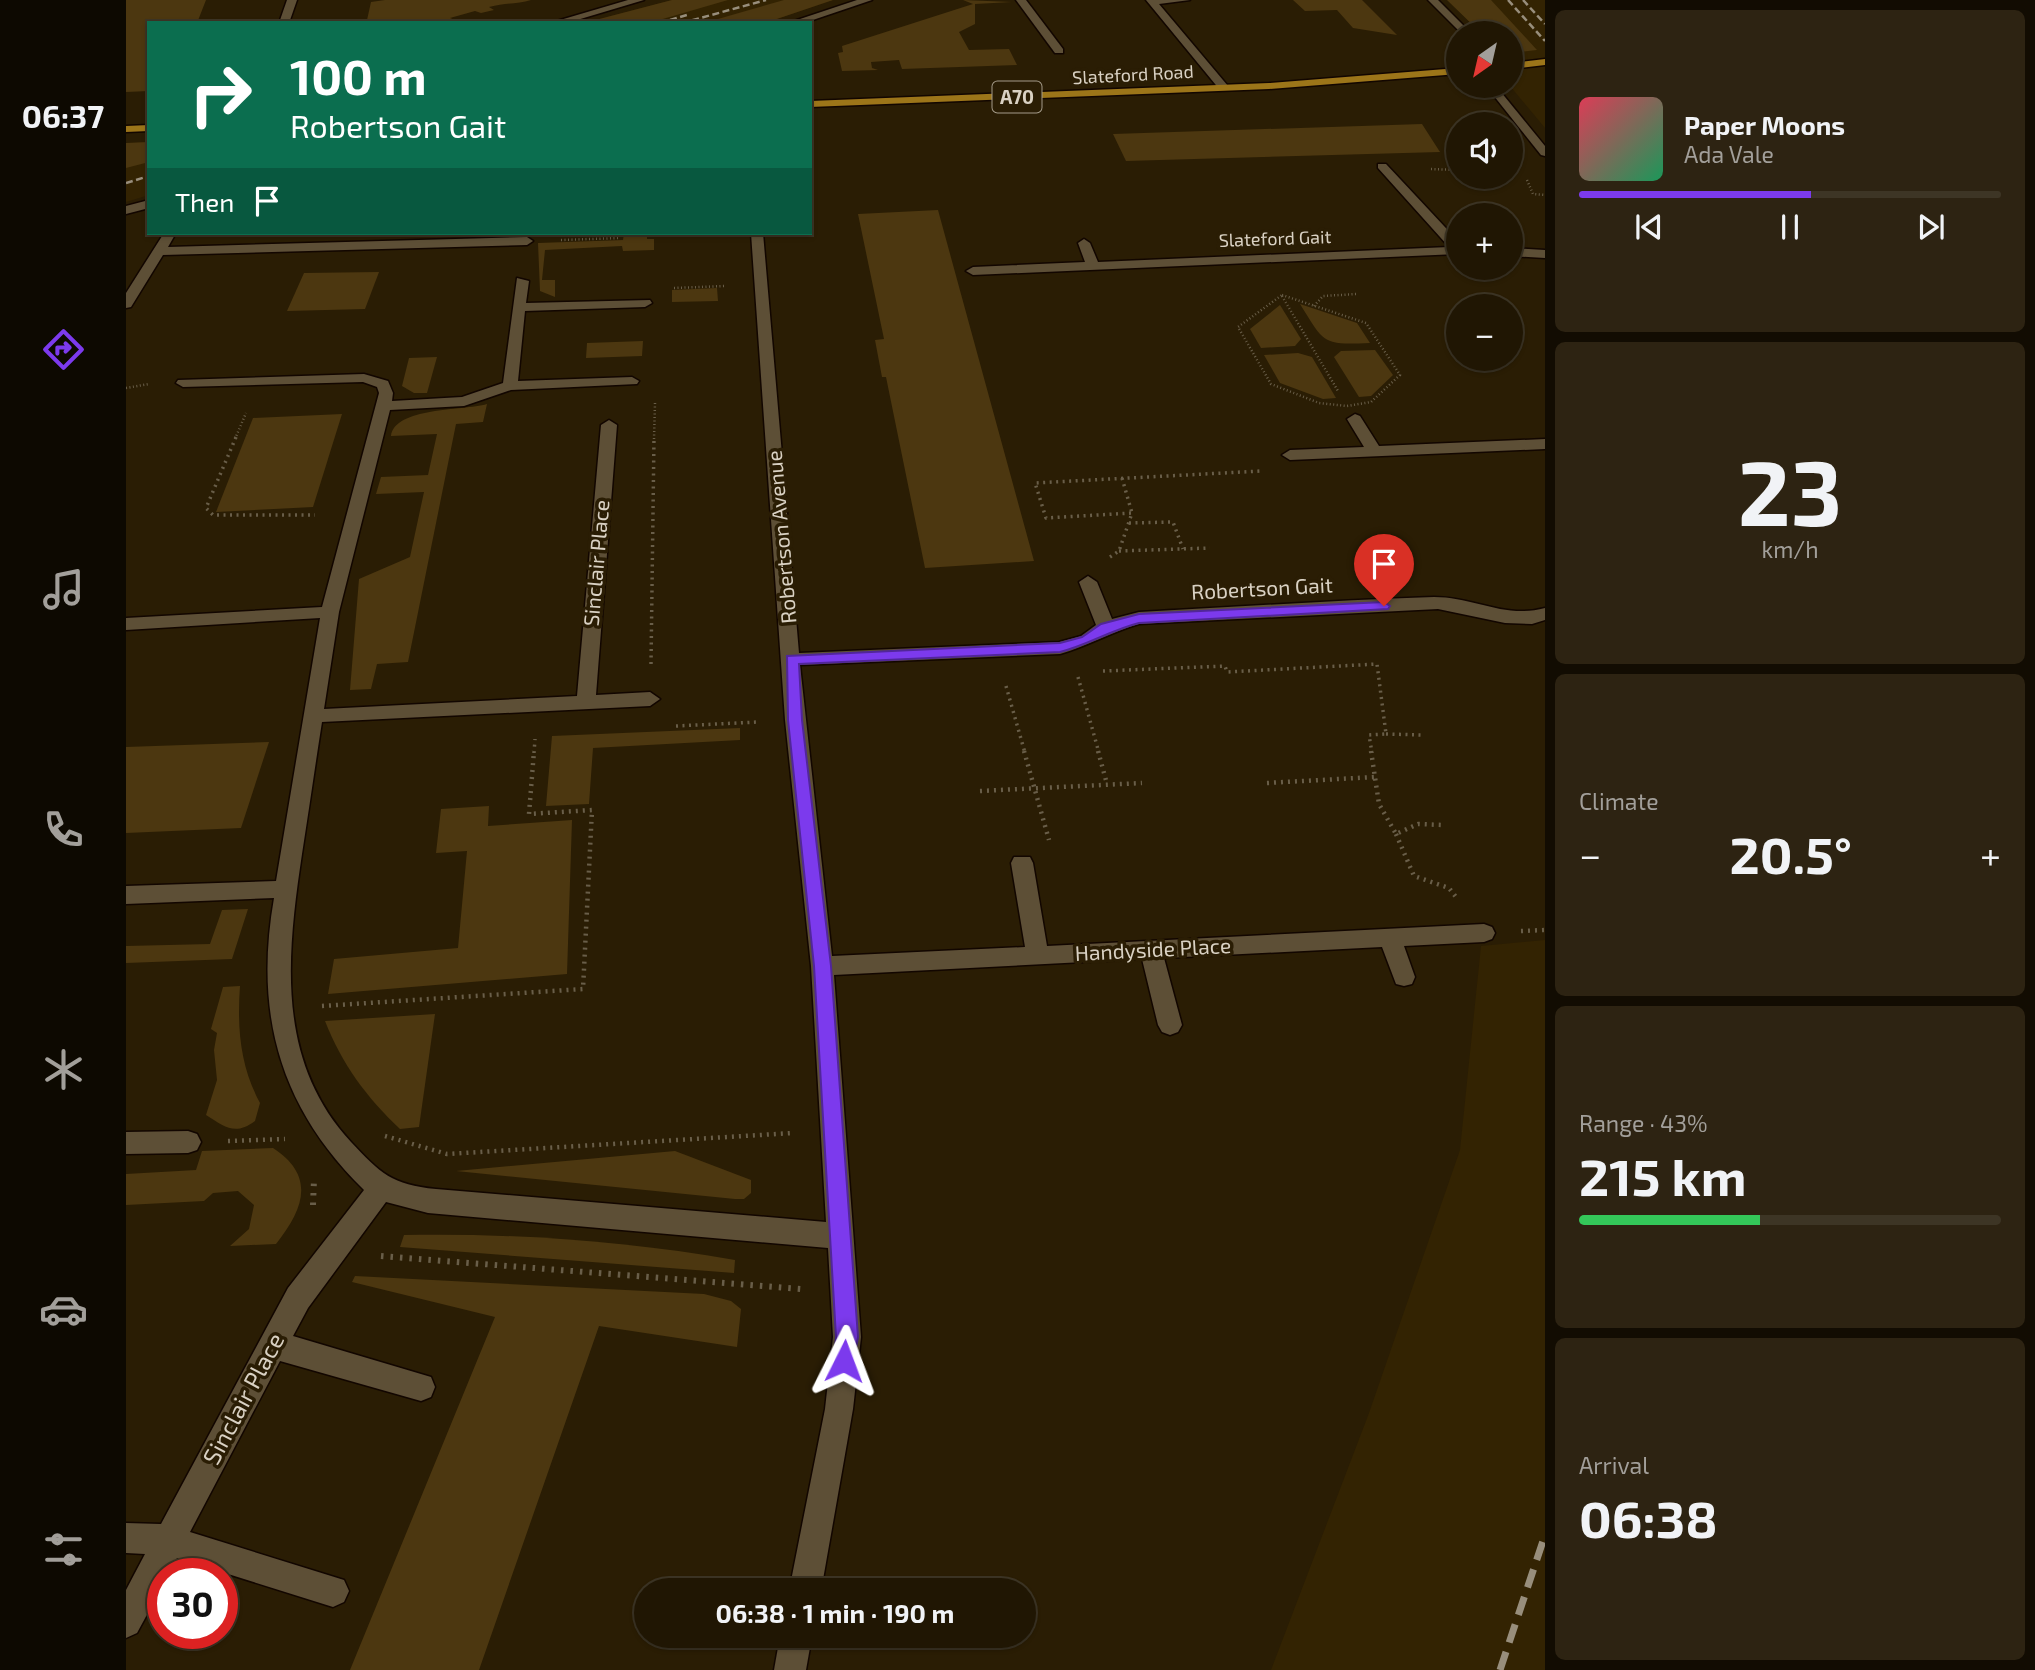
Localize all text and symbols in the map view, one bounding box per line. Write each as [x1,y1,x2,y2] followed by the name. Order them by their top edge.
[1446,21,1522,98] north arrow
[1446,21,1523,371] map controls
[290,46,427,105] text: 100 m
[175,49,266,140] icon: right
[1072,60,1194,88] street label: Slateford Road
[992,82,1042,113] road number: A70
[22,96,104,134] text: 06:37
[290,106,506,144] text: Robertson Gait
[1684,109,1845,140] text: Paper Moons
[1446,112,1523,189] button: sound
[1684,140,1774,168] text: Ada Vale
[248,182,286,220] icon: arrive
[175,186,234,217] text: Then
[1446,203,1523,280] button: +
[1630,208,1668,246] icon: previous
[1771,208,1809,246] icon: pause
[1912,208,1950,246] icon: next
[1218,225,1332,251] street label: Slateford Gait
[1446,294,1523,371] button: −
[39,325,88,374] icon: directions
[1738,435,1842,544] text: 23
[760,449,801,625] street label: Robertson Avenue
[578,499,613,627] street label: Sinclair Place
[1354,534,1414,606] pin
[1761,535,1819,563] text: km/h
[1365,545,1403,583] icon: arrive
[39,565,88,614] icon: music
[1190,571,1333,604] street label: Robertson Gait
[1579,787,1659,815] text: Climate
[39,805,88,854] icon: phone
[1729,822,1852,884] text: 20.5°
[1579,831,1601,877] text: −
[1980,831,2001,877] text: +
[1074,932,1232,965] street label: Handyside Place
[39,1045,88,1094] icon: climate
[1579,1109,1707,1137] text: Range · 43%
[1579,1144,1747,1206] text: 215 km
[39,1285,88,1334] icon: car
[807,1324,881,1398] position arrow
[196,1328,289,1469] street label: Sinclair Place
[1579,1451,1649,1479] text: Arrival
[1579,1486,1718,1548] text: 06:38
[39,1525,88,1574] icon: filters
[147,1558,238,1649] speed limit sign: 30
[716,1597,954,1628] text: 06:38 · 1 min · 190 m

